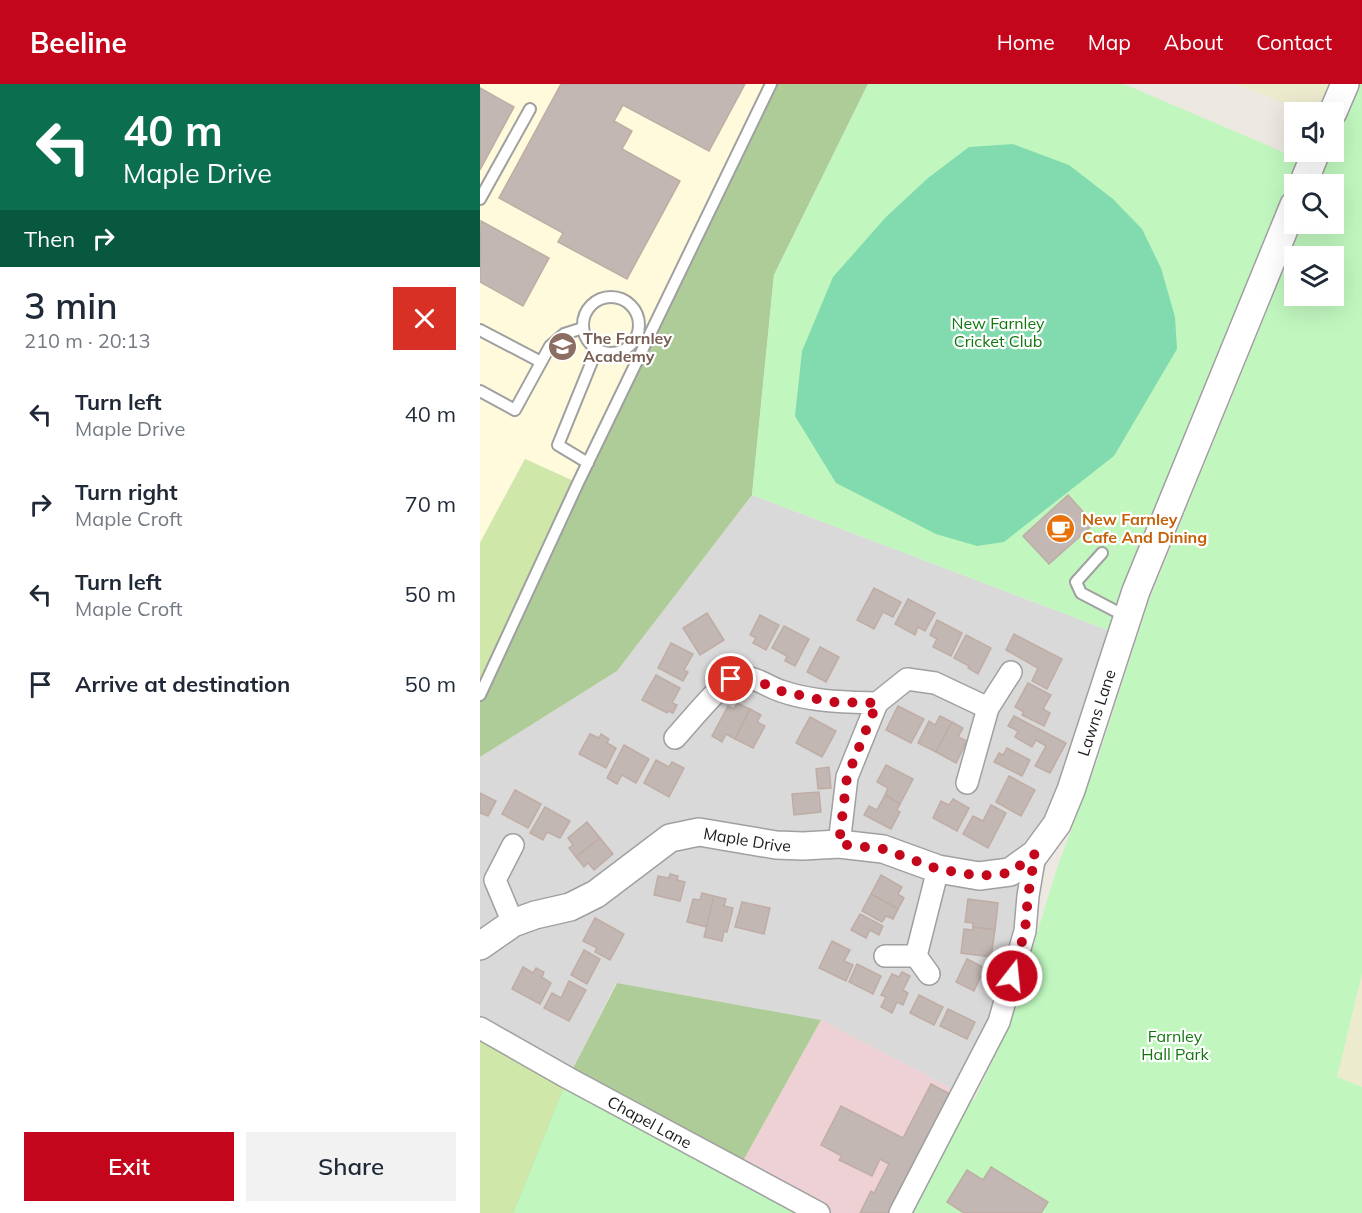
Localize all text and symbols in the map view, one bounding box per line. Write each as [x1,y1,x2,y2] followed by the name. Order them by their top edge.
[30,25,127,60] text: Beeline
[997,29,1055,55] text: Home
[1088,29,1131,55] text: Map
[1164,29,1223,55] text: About
[1256,29,1332,55] text: Contact
[1284,102,1344,306] map controls
[1284,102,1344,162] button: sound
[123,104,223,157] text: 40 m
[24,108,102,186] icon: left
[123,156,272,190] text: Maple Drive
[1284,174,1344,234] button: search
[87,222,120,255] icon: right
[24,225,75,253] text: Then
[1284,246,1344,306] button: layers
[24,283,118,328] text: 3 min
[393,287,456,350] button: close
[952,313,1045,351] park label: New Farnley Cricket Club
[24,328,150,353] text: 210 m · 20:13
[583,328,672,366] place label: The Farnley Academy
[546,331,578,363] school or university icon: The Farnley Academy
[75,388,162,416] text: Turn left
[24,398,57,431] icon: left
[405,400,456,428] text: 40 m
[75,416,185,441] text: Maple Drive
[75,478,178,506] text: Turn right
[24,488,57,521] icon: right
[405,490,456,518] text: 70 m
[75,506,182,531] text: Maple Croft
[1082,509,1207,547] place label: New Farnley Cafe And Dining
[1045,512,1077,544] cafe icon: New Farnley Cafe And Dining
[75,568,162,596] text: Turn left
[24,578,57,611] icon: left
[405,580,456,608] text: 50 m
[75,596,182,621] text: Maple Croft
[705,653,756,704] pin
[714,662,747,695] icon: arrive
[1073,667,1120,759] street label: Lawns Lane
[24,668,57,701] icon: arrive
[75,670,290,698] text: Arrive at destination
[405,670,456,698] text: 50 m
[702,823,791,856] street label: Maple Drive
[980,944,1044,1008] position arrow
[1141,1026,1209,1064] park label: Farnley Hall Park
[604,1091,695,1153] street label: Chapel Lane
[24,1132,234,1201] button: Exit
[246,1132,456,1201] button: Share

